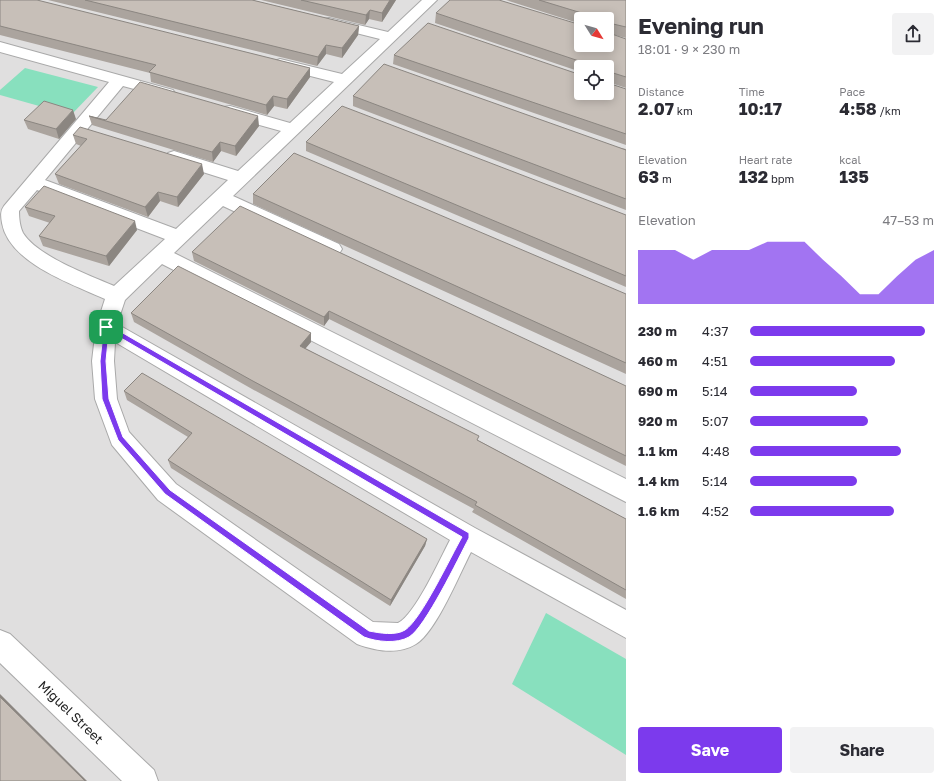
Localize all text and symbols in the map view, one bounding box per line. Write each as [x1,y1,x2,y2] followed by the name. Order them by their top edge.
[574,12,614,52] north arrow
[574,12,614,100] map controls
[638,12,764,39] text: Evening run
[892,13,934,55] button: share
[638,41,740,57] text: 18:01 · 9 × 230 m
[574,60,614,100] button: locate
[638,85,684,98] text: Distance
[739,85,765,98] text: Time
[839,85,865,98] text: Pace
[638,98,674,119] text: 2.07
[739,98,782,119] text: 10:17
[839,98,877,119] text: 4:58
[674,104,693,117] text: km
[877,104,901,117] text: /km
[638,153,687,166] text: Elevation
[739,153,792,166] text: Heart rate
[839,153,861,166] text: kcal
[638,166,659,187] text: 63
[739,166,768,187] text: 132
[839,166,869,187] text: 135
[659,172,672,185] text: m
[768,172,794,185] text: bpm
[638,212,696,228] text: Elevation
[882,212,934,228] text: 47–53 m
[89,310,123,344] pin
[95,316,117,338] icon: arrive
[638,323,677,339] text: 230 m
[702,323,728,339] text: 4:37
[638,353,677,369] text: 460 m
[702,353,728,369] text: 4:51
[638,383,678,399] text: 690 m
[702,383,728,399] text: 5:14
[638,413,677,429] text: 920 m
[702,413,728,429] text: 5:07
[638,443,678,459] text: 1.1 km
[702,443,730,459] text: 4:48
[638,473,679,489] text: 1.4 km
[702,473,728,489] text: 5:14
[638,503,679,519] text: 1.6 km
[702,503,729,519] text: 4:52
[35,677,107,747] street label: Miguel Street
[638,727,782,773] button: Save
[790,727,934,773] button: Share

